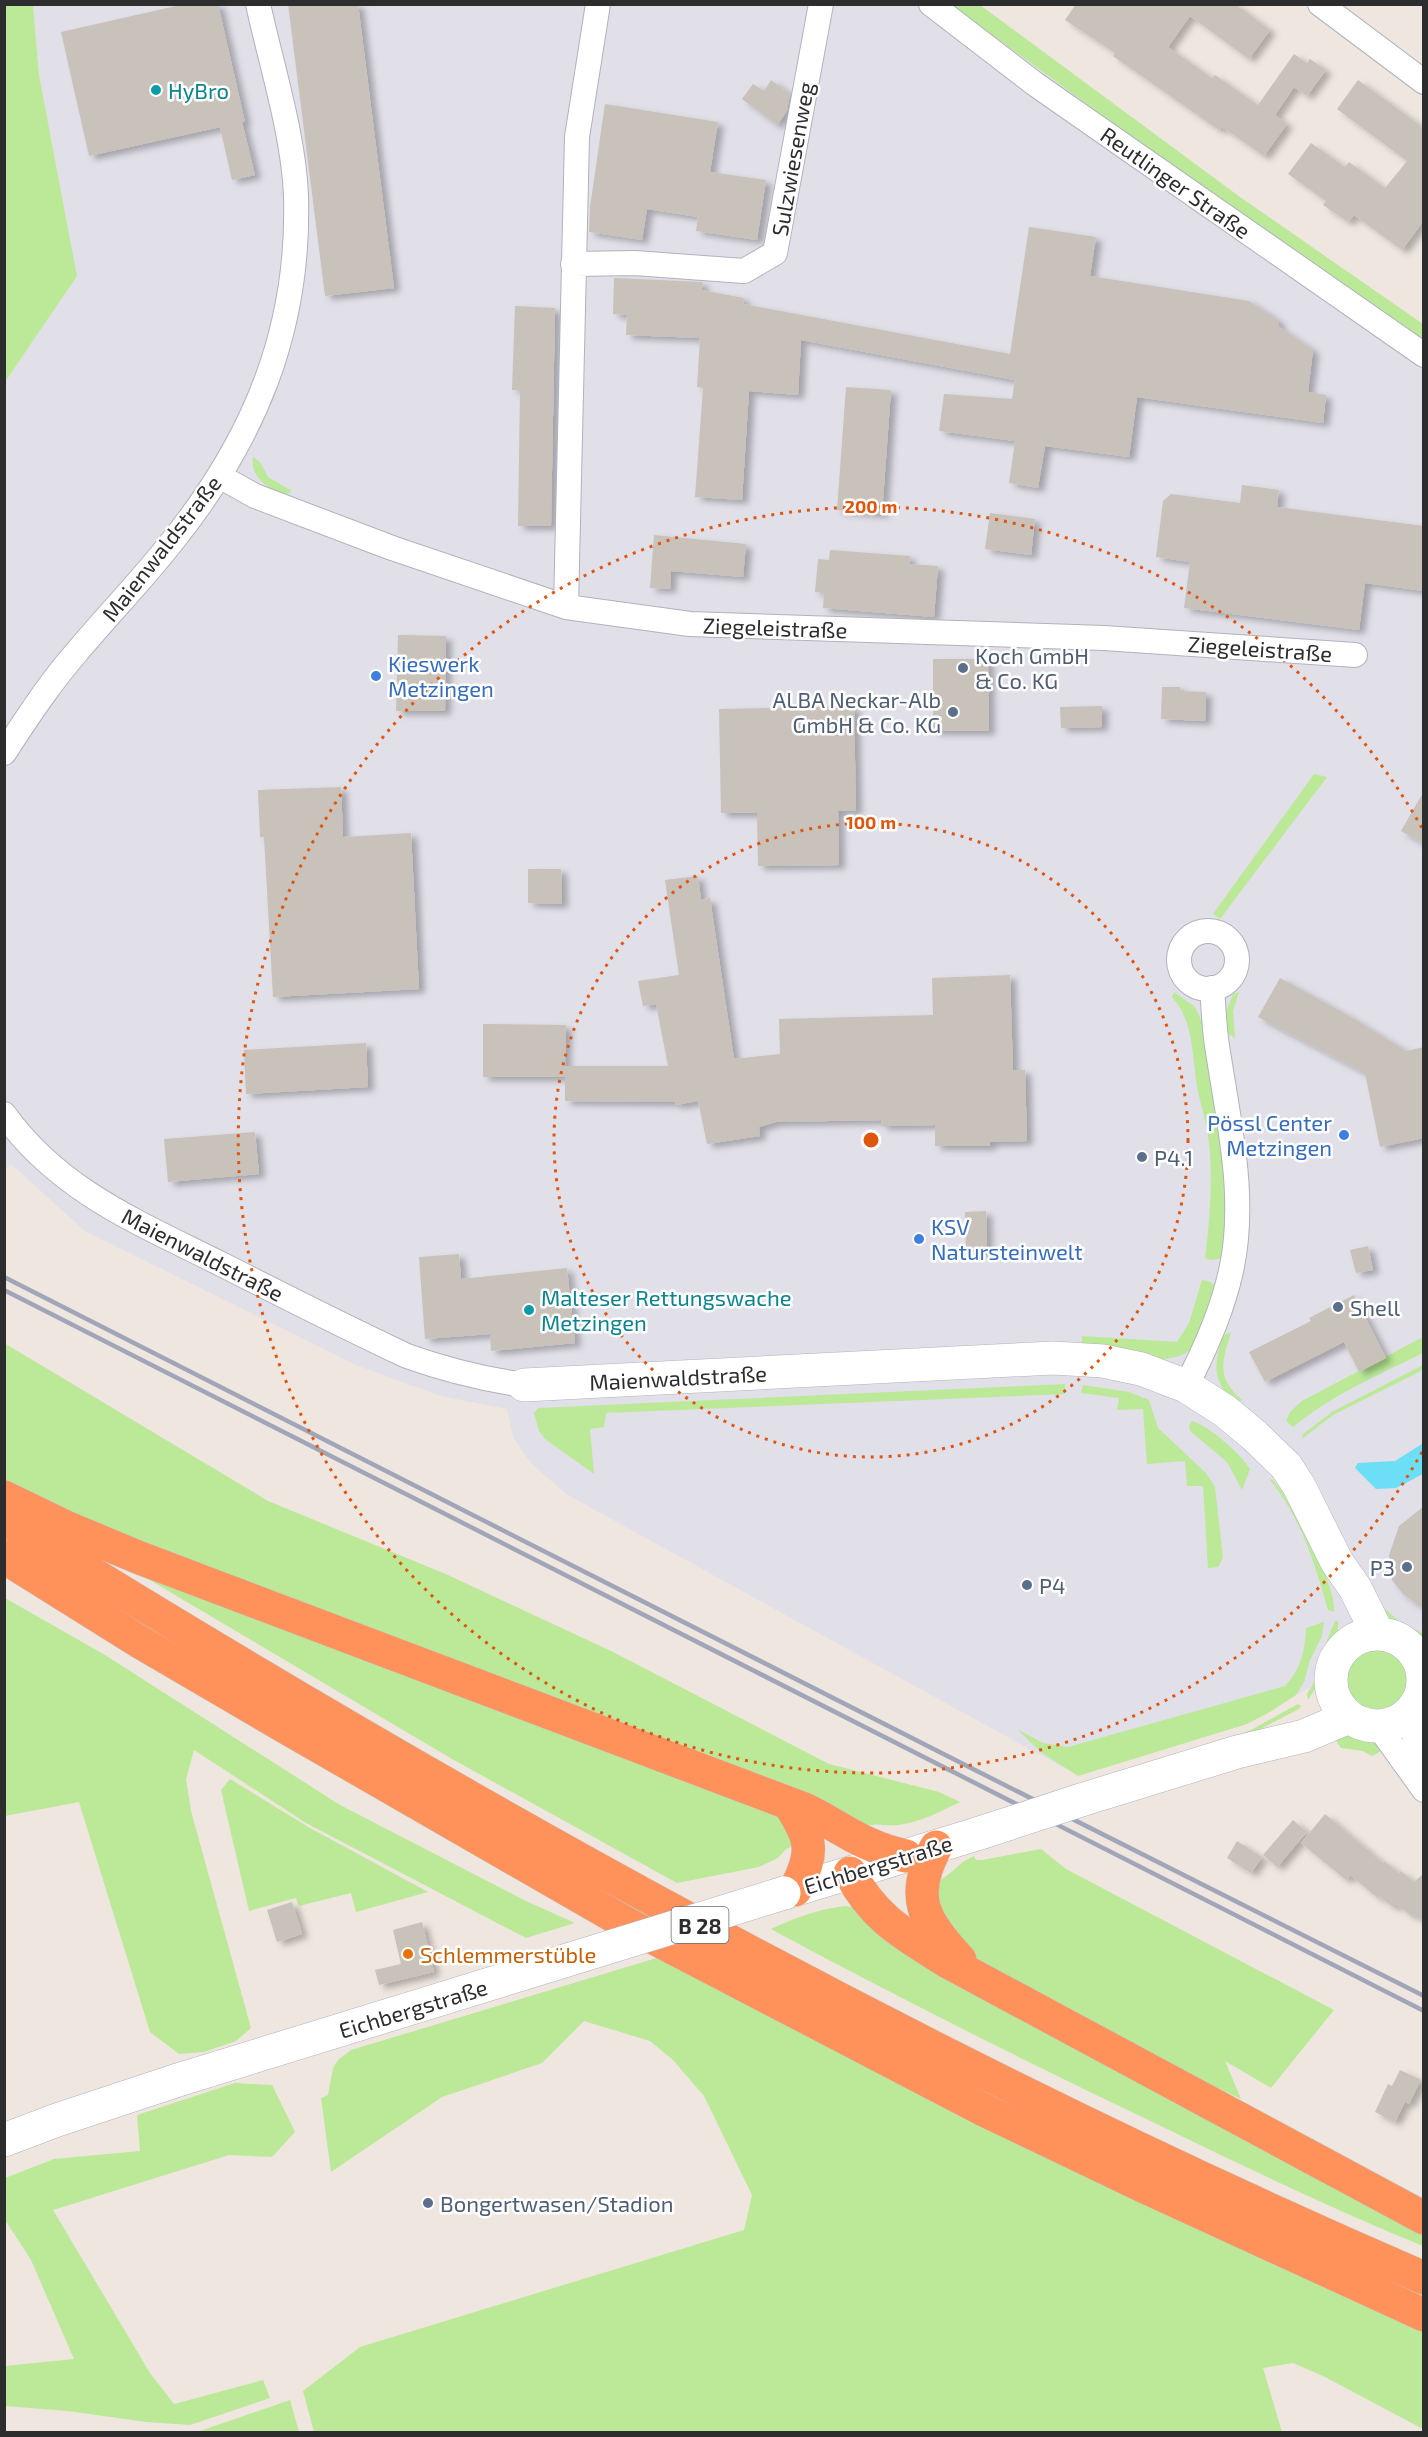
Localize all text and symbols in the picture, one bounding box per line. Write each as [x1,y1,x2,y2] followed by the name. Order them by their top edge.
[168,77,229,103] place label: HyBro
[766,80,818,238] street label: Sulzwiesenweg
[149,83,163,97] marker: HyBro
[1096,121,1256,243] street label: Reutlinger Straße
[96,470,226,626] street label: Maienwaldstraße
[845,495,897,517] text: 200 m
[702,611,848,643] street label: Ziegeleistraße
[1187,630,1333,666] street label: Ziegeleistraße
[975,642,1089,693] place label: Koch GmbH & Co. KG
[388,650,494,701] place label: Kieswerk Metzingen
[956,661,970,675] marker: Koch GmbH & Co. KG
[369,669,383,683] marker: Kieswerk Metzingen
[773,686,941,737] place label: ALBA Neckar-Alb GmbH & Co. KG
[946,705,960,719] marker: ALBA Neckar-Alb GmbH & Co. KG
[846,811,896,833] text: 100 m
[1207,1109,1332,1160] place label: Pössl Center Metzingen
[1337,1128,1351,1142] marker: Pössl Center Metzingen
[861,1130,881,1150] centre of rings
[1154,1144,1193,1170] place label: P4.1
[1135,1150,1149,1164] marker: P4.1
[118,1202,288,1306] street label: Maienwaldstraße
[931,1213,1083,1264] place label: KSV Natursteinwelt
[912,1232,926,1246] marker: KSV Natursteinwelt
[541,1284,792,1335] place label: Malteser Rettungswache Metzingen
[1350,1294,1400,1320] place label: Shell
[1331,1300,1345,1314] marker: Shell
[522,1303,536,1317] marker: Malteser Rettungswache Metzingen
[589,1359,767,1395] street label: Maienwaldstraße
[1370,1554,1395,1580] place label: P3
[1400,1560,1414,1574] marker: P3
[1039,1572,1066,1598] place label: P4
[1020,1578,1034,1592] marker: P4
[801,1829,955,1899] street label: Eichbergstraße
[672,1907,728,1943] road number: B 28
[420,1941,596,1967] place label: Schlemmerstüble
[401,1947,415,1961] marker: Schlemmerstüble
[336,1973,490,2043] street label: Eichbergstraße
[440,2190,673,2216] place label: Bongertwasen/Stadion
[421,2196,435,2210] marker: Bongertwasen/Stadion

